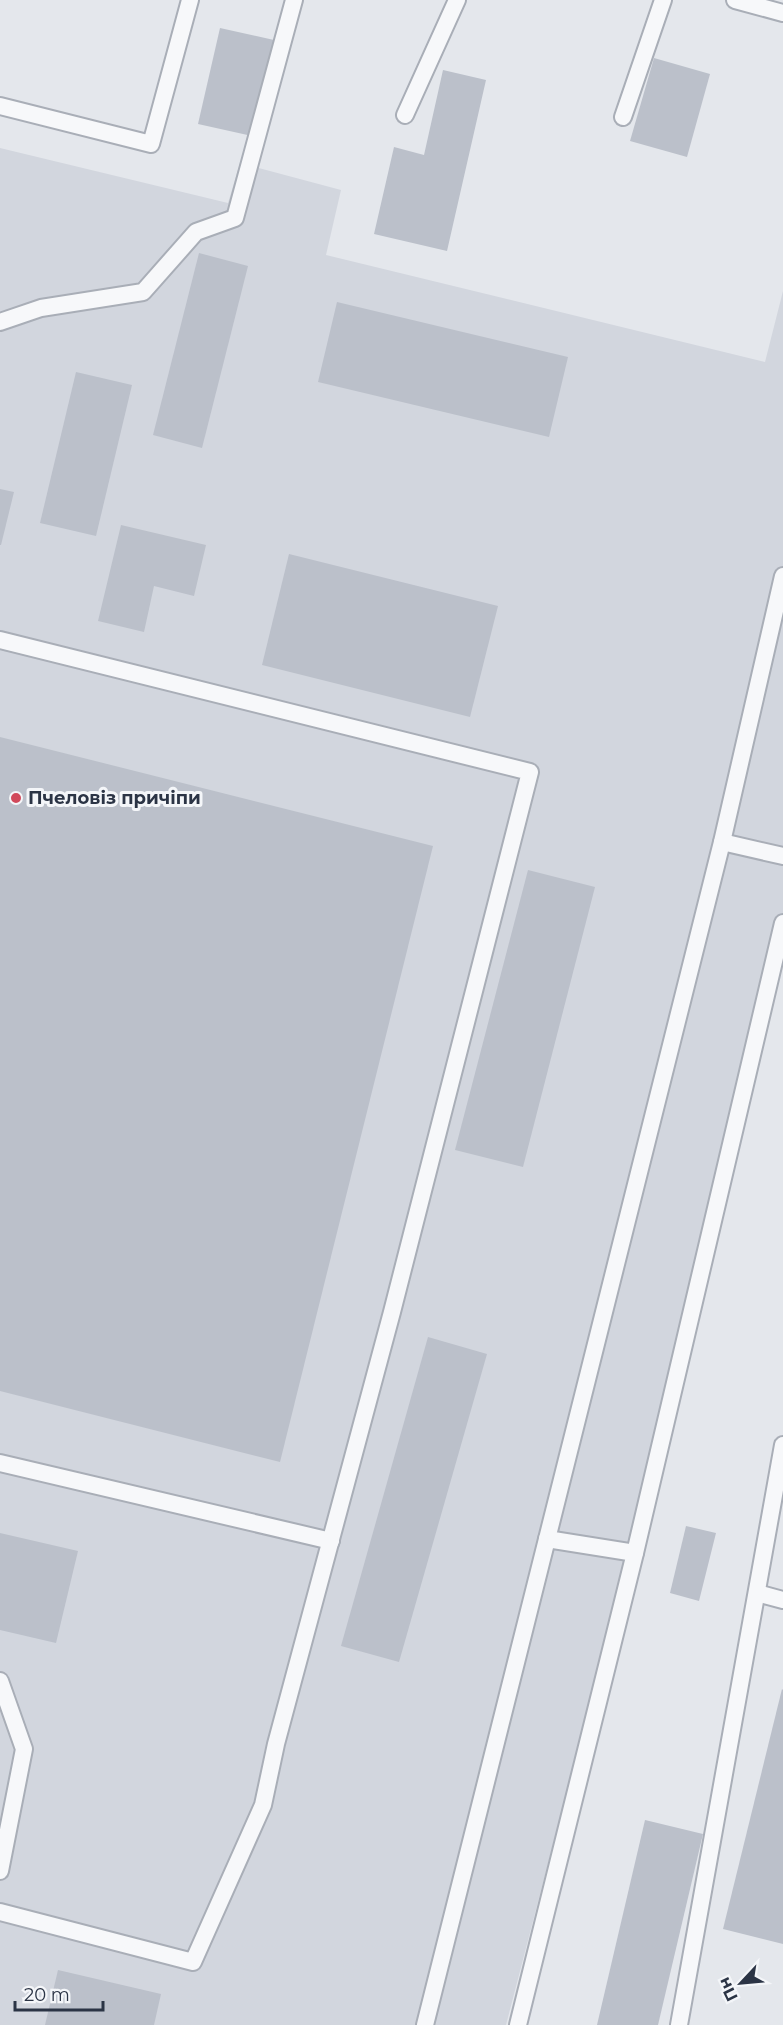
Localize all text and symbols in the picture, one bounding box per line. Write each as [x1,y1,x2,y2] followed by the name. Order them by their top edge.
[28,787,201,809] place label: Пчеловіз причіпи
[9,791,23,805] marker: Пчеловіз причіпи
[711,1953,771,2013] north arrow
[15,1974,104,2012] scale bar
[714,1974,742,2004] text: Пн
[24,1984,70,2006] text: 20 m

